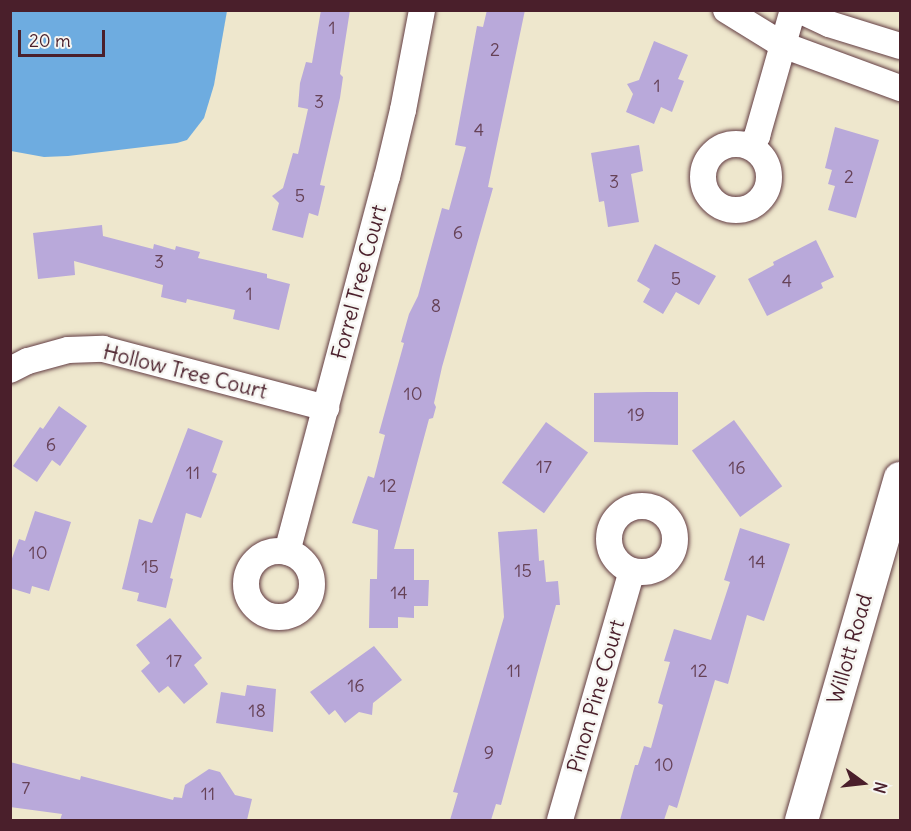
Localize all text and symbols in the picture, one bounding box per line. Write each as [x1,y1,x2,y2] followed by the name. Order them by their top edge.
[328,17,336,39] house number: 1
[21,18,108,56] scale bar
[29,29,71,52] text: 20 m
[490,39,500,61] house number: 2
[653,75,661,97] house number: 1
[314,91,324,113] house number: 3
[474,119,484,141] house number: 4
[844,166,854,188] house number: 2
[609,171,619,193] house number: 3
[295,185,305,207] house number: 5
[326,202,392,362] street label: Forrel Tree Court
[453,222,463,244] house number: 6
[154,251,164,273] house number: 3
[671,268,681,290] house number: 5
[782,270,792,292] house number: 4
[245,283,253,305] house number: 1
[431,295,441,317] house number: 8
[100,339,270,405] street label: Hollow Tree Court
[404,383,422,405] house number: 10
[627,404,645,426] house number: 19
[46,434,56,456] house number: 6
[536,456,552,478] house number: 17
[728,457,746,479] house number: 16
[186,462,200,484] house number: 11
[379,475,397,497] house number: 12
[29,542,47,564] house number: 10
[748,551,766,573] house number: 14
[141,556,159,578] house number: 15
[514,560,532,582] house number: 15
[390,582,408,604] house number: 14
[822,591,878,707] street label: Willott Road
[562,617,630,775] street label: Pinon Pine Court
[166,650,182,672] house number: 17
[507,660,521,682] house number: 11
[690,660,708,682] house number: 12
[347,675,365,697] house number: 16
[248,700,266,722] house number: 18
[484,742,494,764] house number: 9
[833,753,893,813] north arrow
[655,754,673,776] house number: 10
[22,777,30,799] house number: 7
[869,780,891,796] text: N
[201,783,215,805] house number: 11

